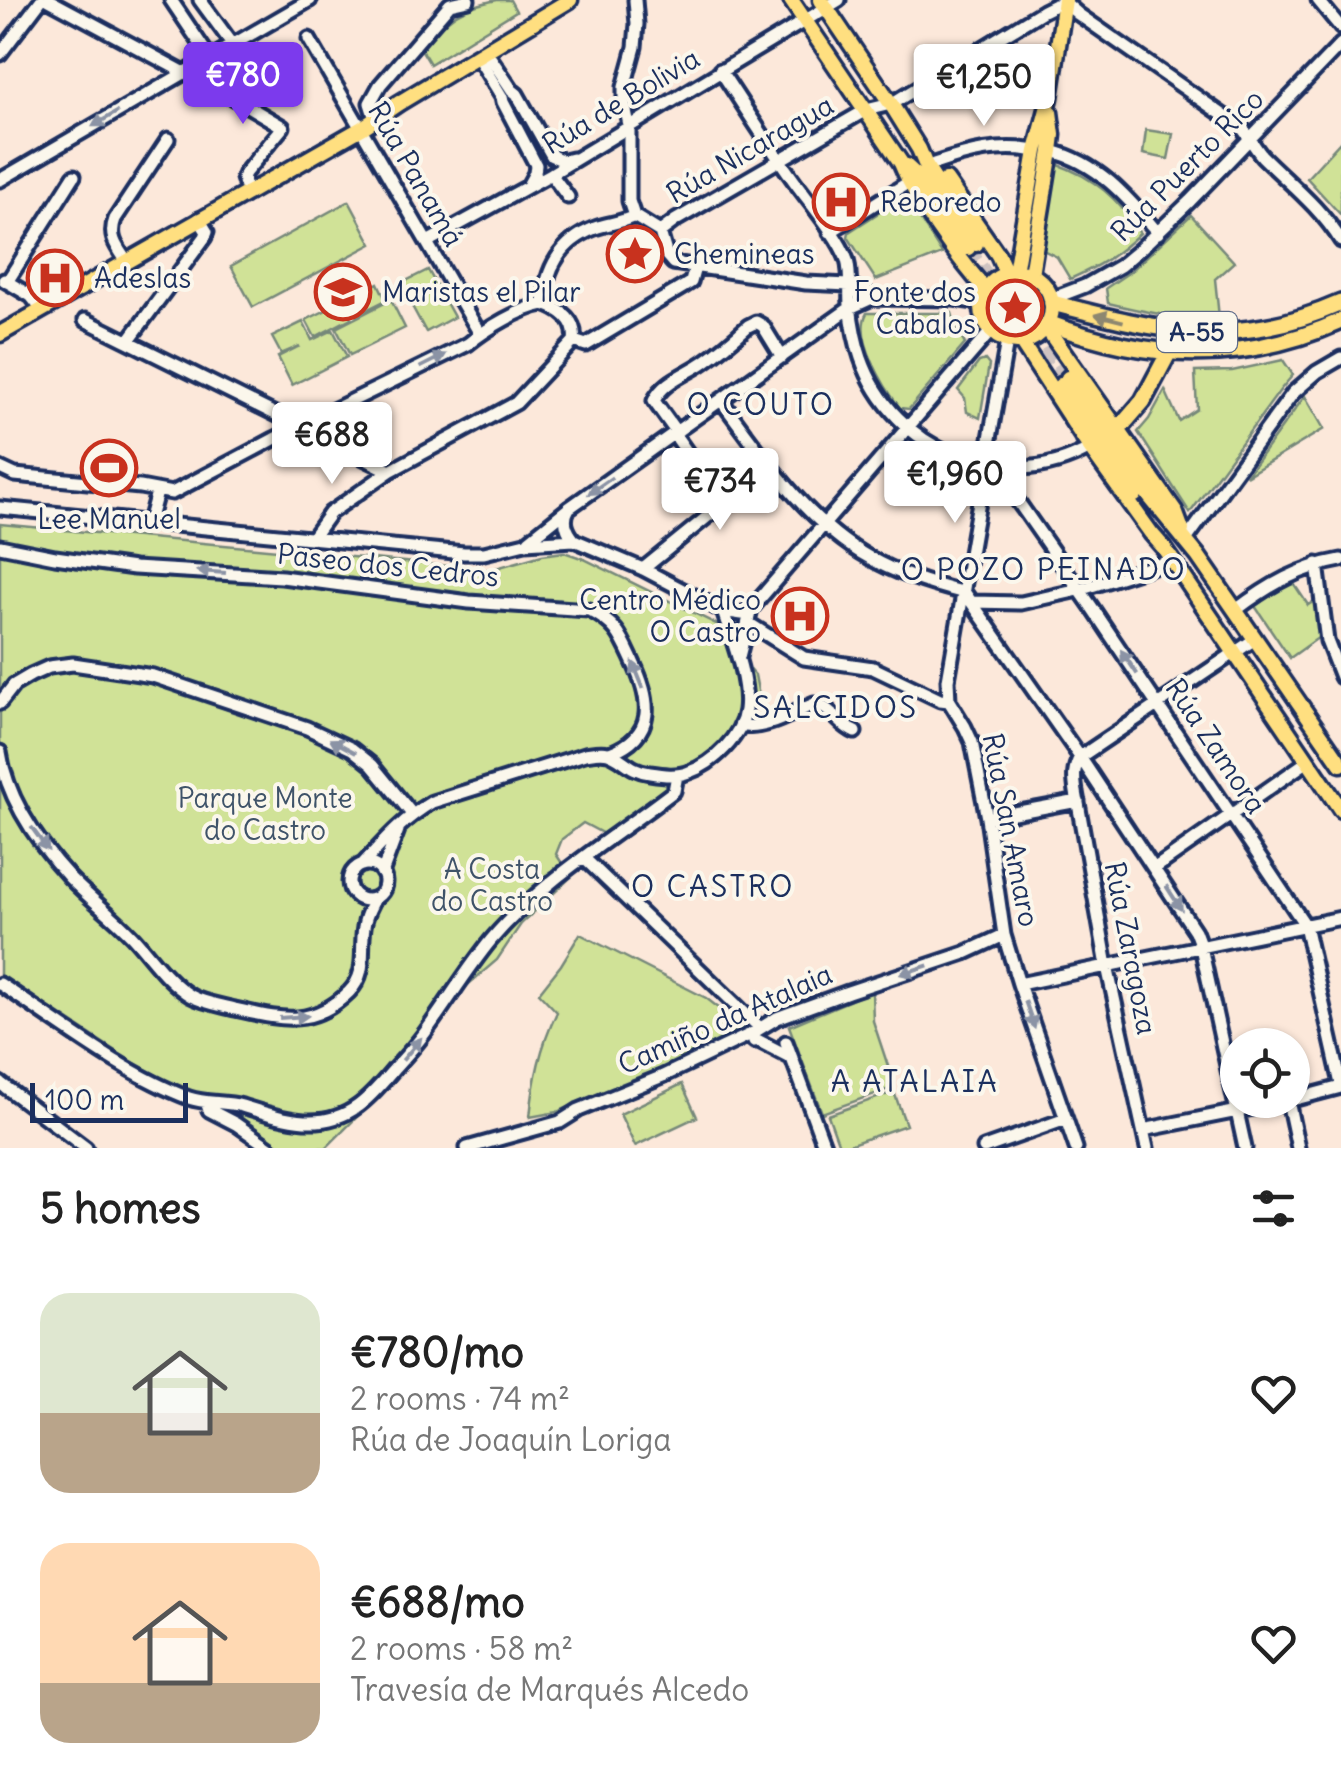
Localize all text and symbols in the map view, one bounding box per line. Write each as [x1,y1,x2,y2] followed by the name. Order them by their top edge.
[536,40,706,162] street label: Rúa de Bolivia
[184,42,302,127] pin: €780
[903,44,1065,129] pin: €1,250
[205,54,281,95] text: €780
[936,56,1032,97] text: €1,250
[1103,81,1271,249] street label: Rúa Puerto Rico
[660,87,840,211] street label: Rúa Nicaragua
[360,95,472,253] street label: Rúa Panamá
[91,110,119,127] one-way arrow
[811,172,871,232] hospital icon: Reboredo
[880,184,1001,220] place label: Reboredo
[605,224,665,284] place icon: Chemineas
[674,236,815,272] place label: Chemineas
[25,248,85,308] hospital icon: Adeslas
[94,260,191,296] place label: Adeslas
[313,262,373,322] school or university icon: Maristas el Pilar
[382,274,581,310] place label: Maristas el Pilar
[854,274,976,342] place label: Fonte dos Cabalos
[985,278,1045,338] place icon: Fonte dos Cabalos
[1093,309,1124,325] one-way arrow
[1157,312,1237,352] road number: A-55
[419,353,448,370] one-way arrow
[687,385,835,423] district label: O COUTO
[273,402,391,487] pin: €688
[294,414,370,455] text: €688
[79,438,139,498] sports icon: Lee Manuel
[874,441,1036,526] pin: €1,960
[661,448,779,533] pin: €734
[906,453,1004,494] text: €1,960
[684,460,756,501] text: €734
[586,476,613,495] one-way arrow
[37,501,181,537] place label: Lee Manuel
[275,535,501,595] street label: Paseo dos Cedros
[901,550,1187,588] district label: O POZO PEINADO
[195,564,227,580] one-way arrow
[579,582,761,650] place label: Centro Médico O Castro
[770,586,830,646] hospital icon: Centro Médico O Castro
[1120,649,1139,676] one-way arrow
[630,660,646,690] one-way arrow
[1158,672,1274,820] street label: Rúa Zamora
[753,688,919,726] district label: SALCIDOS
[975,730,1047,930] street label: Rúa San Amaro
[329,738,358,755] one-way arrow
[177,780,353,848] park label: Parque Monte do Castro
[30,826,50,852] one-way arrow
[431,851,553,919] park label: A Costa do Castro
[1097,859,1165,1037] street label: Rúa Zaragoza
[631,867,795,905] district label: O CASTRO
[1164,884,1182,912] one-way arrow
[612,956,838,1082] street label: Camiño da Atalaia
[898,963,928,978] one-way arrow
[1023,1000,1038,1030] one-way arrow
[279,1008,310,1024] one-way arrow
[1220,1028,1310,1118] map controls
[1220,1028,1310,1118] button: locate
[401,1036,422,1061] one-way arrow
[831,1062,999,1100] district label: A ATALAIA
[30,1078,188,1122] scale bar
[45,1082,124,1118] text: 100 m
[1246,1181,1301,1236] icon: filters
[40,1182,201,1234] text: 5 homes
[350,1326,524,1378] text: €780/mo
[120,1333,240,1453] icon: home
[1246,1366,1301,1421] icon: heart
[350,1378,570,1419] text: 2 rooms · 74 m²
[350,1419,672,1460] text: Rúa de Joaquín Loriga
[350,1576,525,1628] text: €688/mo
[120,1583,240,1703] icon: home
[1246,1616,1301,1671] icon: heart
[350,1628,573,1669] text: 2 rooms · 58 m²
[350,1669,749,1710] text: Travesía de Marqués Alcedo

